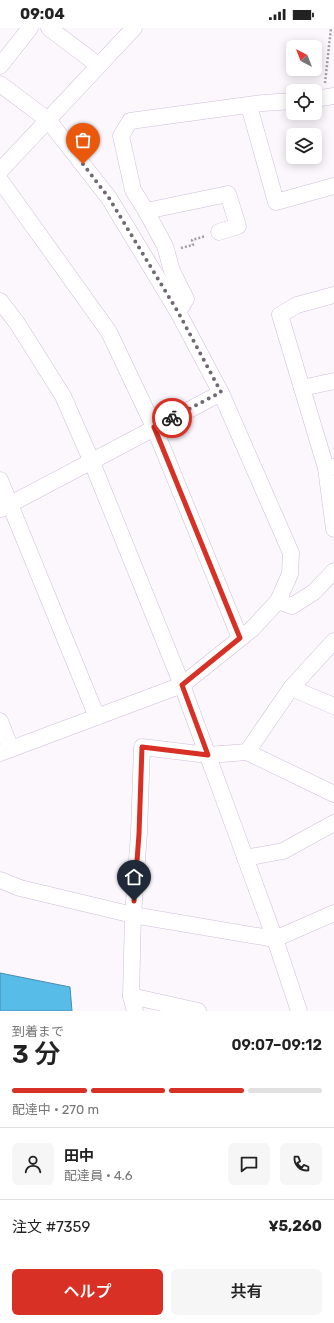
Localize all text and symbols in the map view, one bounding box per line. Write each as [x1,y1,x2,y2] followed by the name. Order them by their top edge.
[20,5,65,23] text: 09:04
[286,40,322,76] north arrow
[286,40,322,164] map controls
[286,84,322,120] button: locate
[66,123,100,164] pin
[286,128,322,164] button: layers
[72,129,94,151] icon: bag
[152,398,192,438] courier
[161,407,183,429] icon: bike
[117,860,151,901] pin
[123,866,145,888] icon: home
[12,1024,64,1039] text: 到着まで
[231,1036,322,1054] text: 09:07–09:12
[12,1039,61,1070] text: 3 分
[12,1102,99,1117] text: 配達中 · 270 m
[12,1143,54,1185] button: person
[228,1143,270,1185] button: chat
[280,1143,322,1185] button: phone
[64,1147,94,1165] text: 田中
[64,1168,133,1183] text: 配達員 · 4.6
[268,1217,322,1235] text: ¥5,260
[12,1218,90,1236] text: 注文 #7359
[12,1269,163,1315] button: ヘルプ
[171,1269,322,1315] button: 共有

